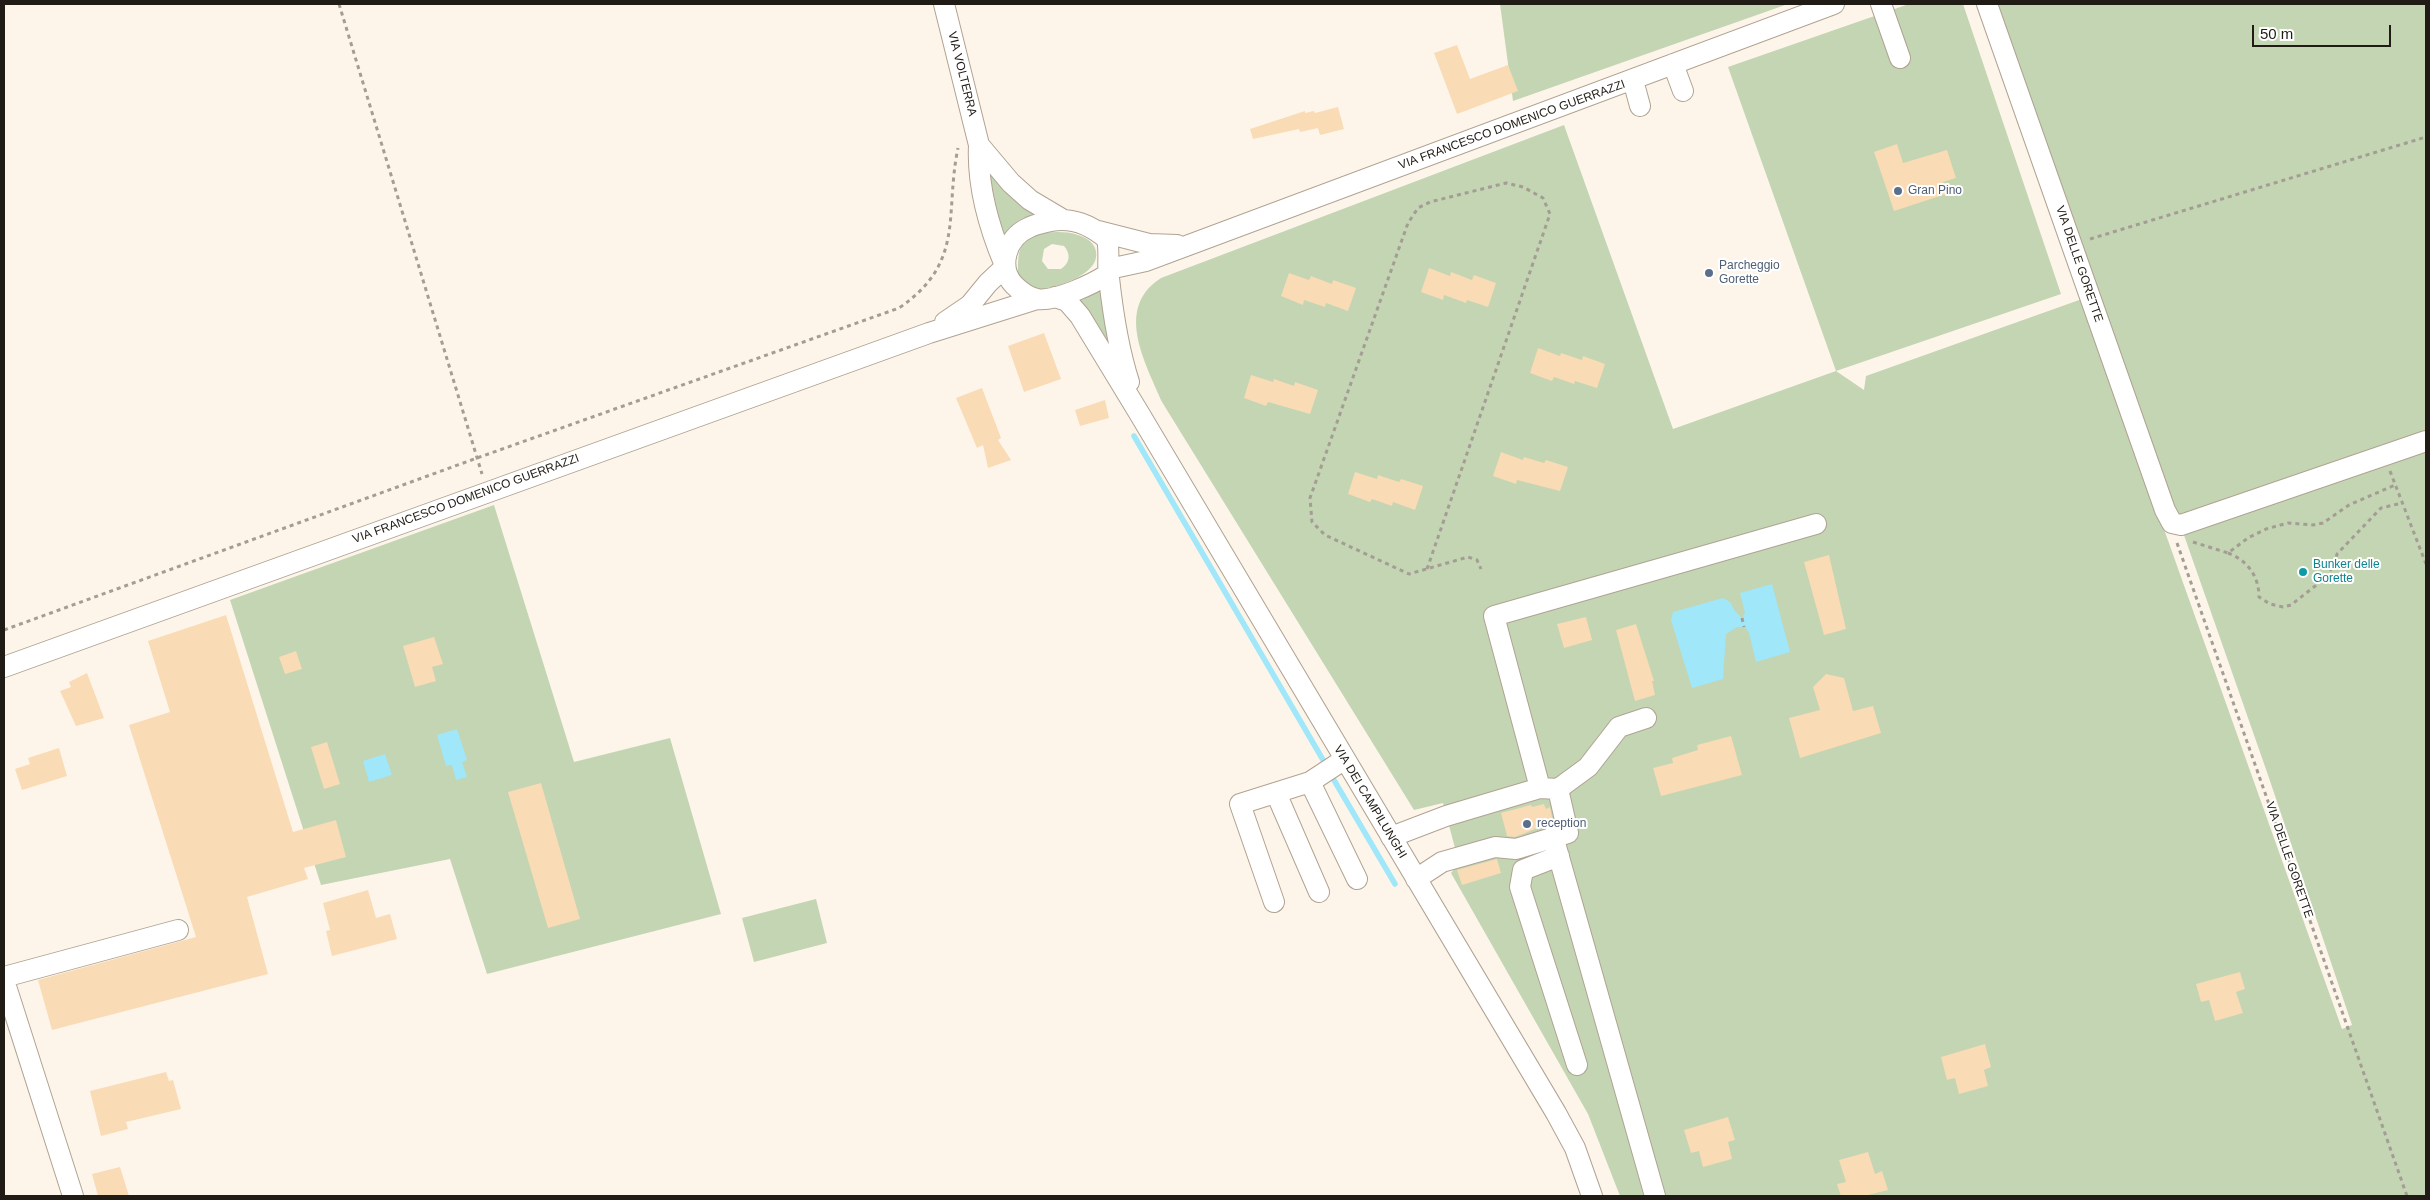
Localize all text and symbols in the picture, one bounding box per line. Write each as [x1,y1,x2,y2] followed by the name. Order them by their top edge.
[2255,15,2394,47] scale bar
[2260,25,2293,42] text: 50 m
[945,30,979,118] street label: VIA VOLTERRA
[1397,77,1627,173] street label: VIA FRANCESCO DOMENICO GUERRAZZI
[1908,184,1962,198] place label: Gran Pino
[1892,185,1904,197] marker: Gran Pino
[2052,204,2106,324] street label: VIA DELLE GORETTE
[1719,259,1780,287] place label: Parcheggio Gorette
[1703,267,1715,279] marker: Parcheggio Gorette
[351,451,581,547] street label: VIA FRANCESCO DOMENICO GUERRAZZI
[2313,558,2380,586] place label: Bunker delle Gorette
[2297,566,2309,578] marker: Bunker delle Gorette
[1331,743,1409,861] street label: VIA DEI CAMPILUNGHI
[2262,800,2316,920] street label: VIA DELLE GORETTE
[1537,817,1586,831] place label: reception
[1521,818,1533,830] marker: reception

